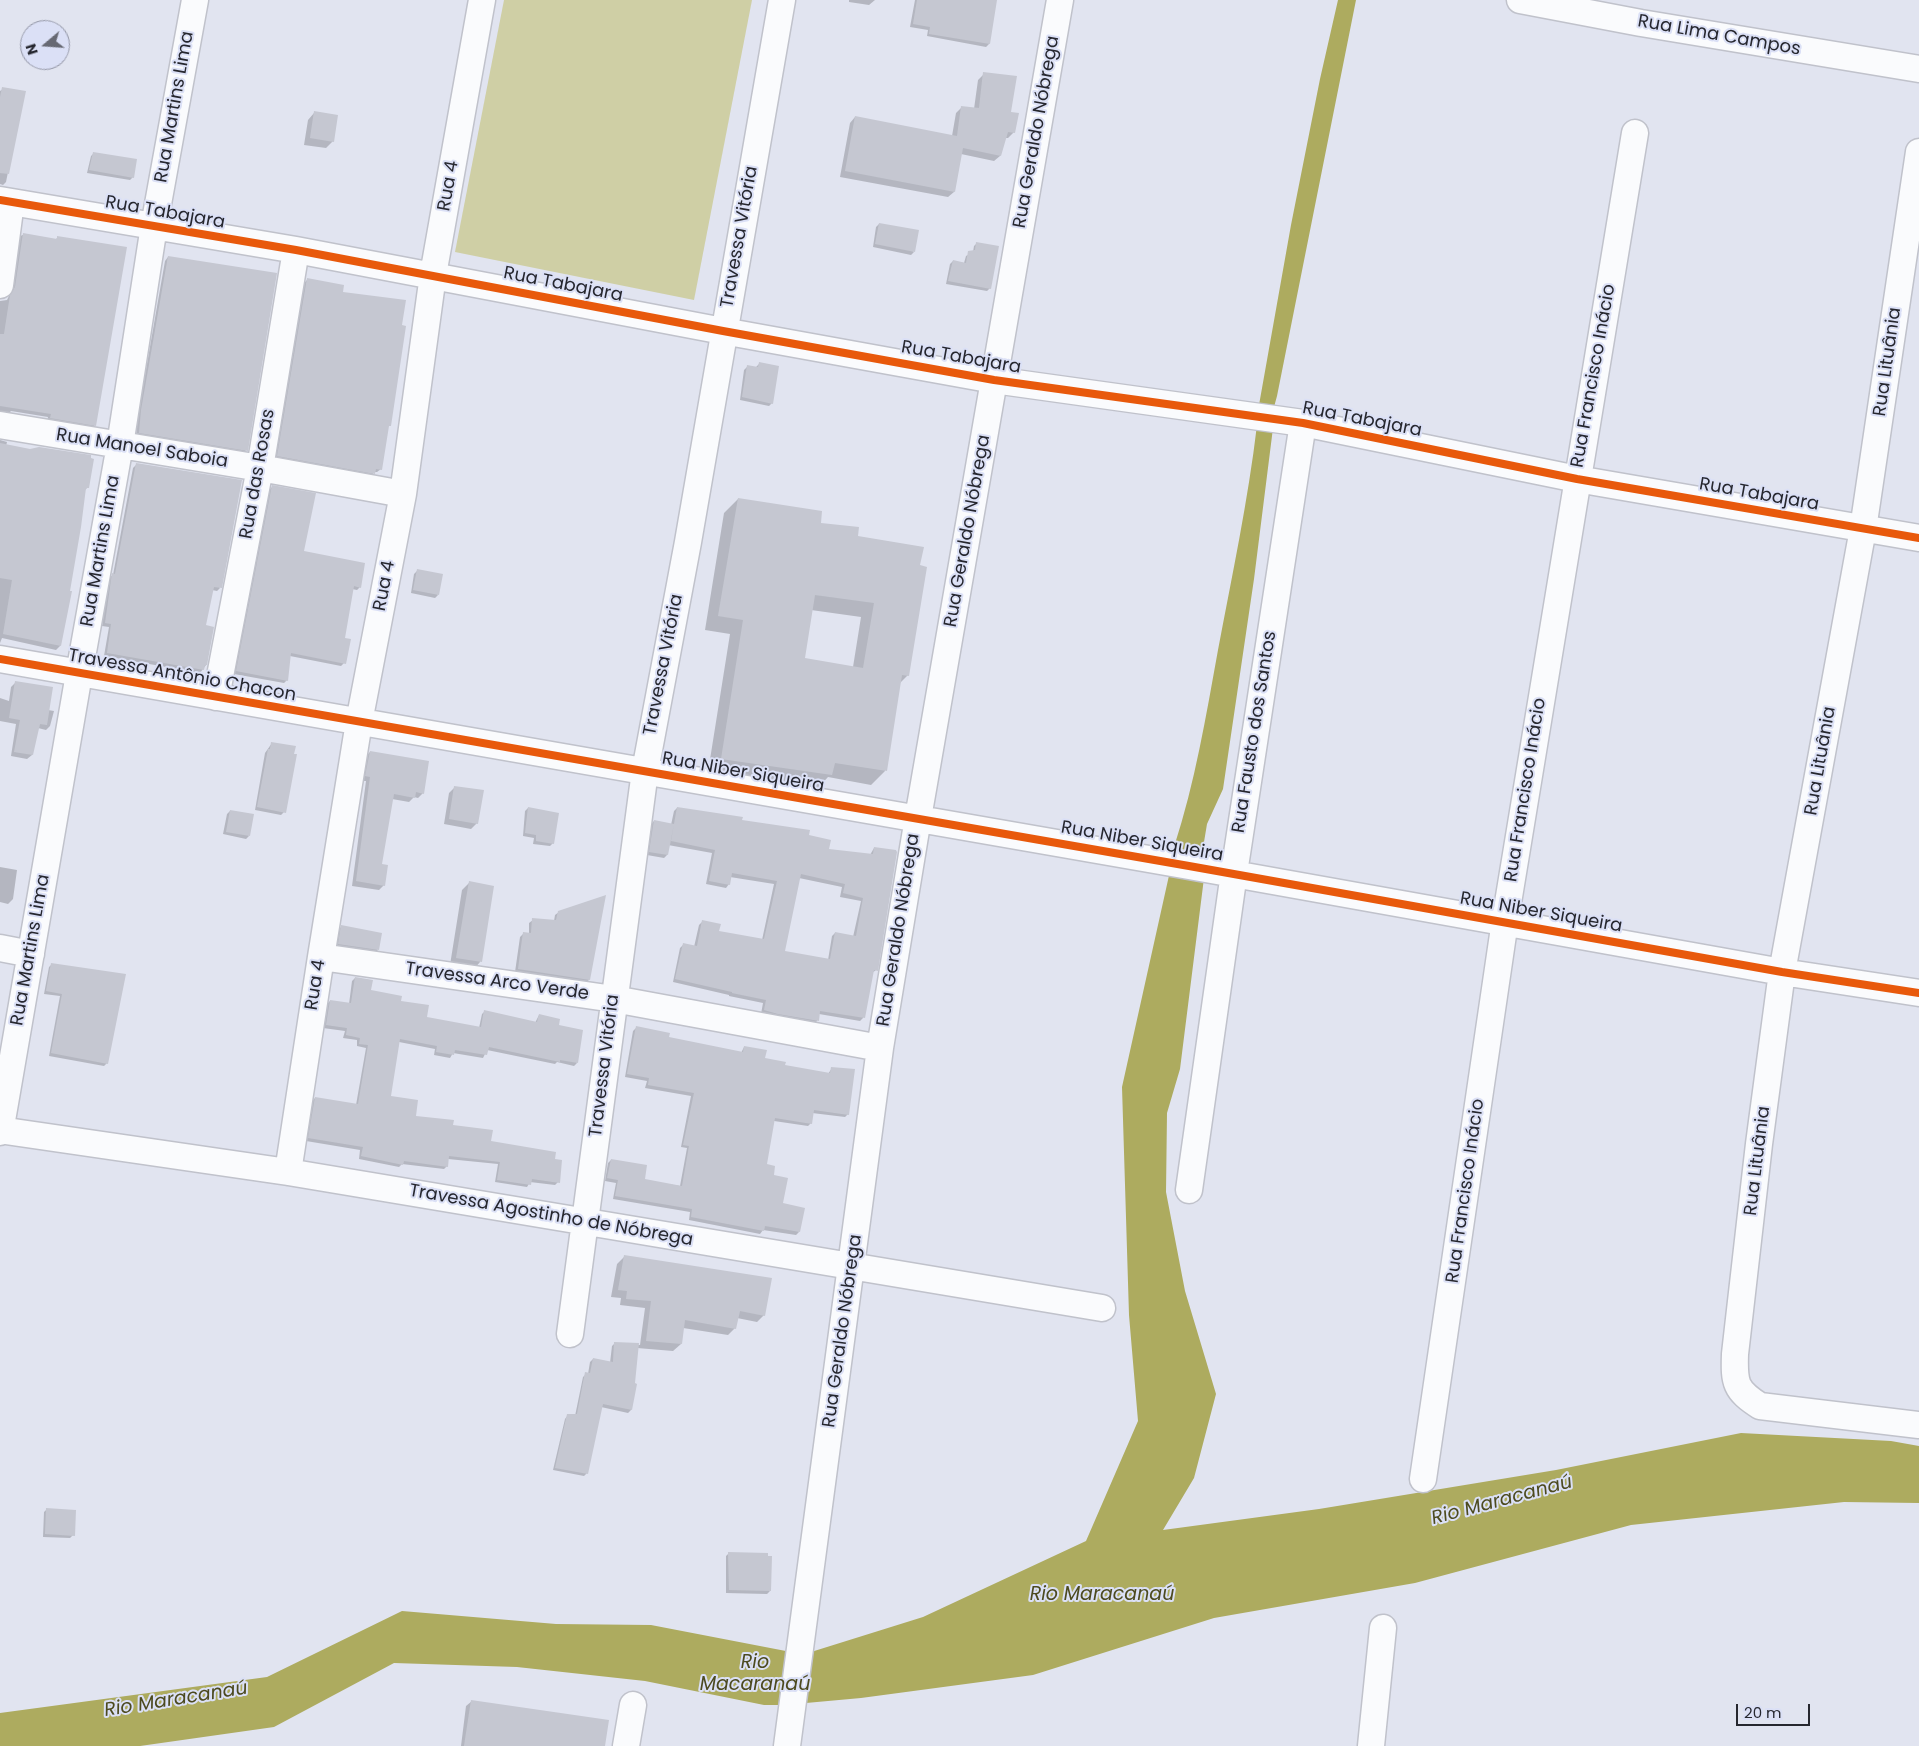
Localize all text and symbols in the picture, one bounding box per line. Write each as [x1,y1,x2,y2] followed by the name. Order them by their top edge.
[1636,11,1802,61] street label: Rua Lima Campos
[20,20,70,70] north arrow
[151,30,199,184] street label: Rua Martins Lima
[1009,34,1065,230] street label: Rua Geraldo Nóbrega
[21,41,43,57] text: N
[434,159,464,213] street label: Rua 4
[717,164,763,310] street label: Travessa Vitória
[103,192,227,234] street label: Rua Tabajara
[501,263,625,307] street label: Rua Tabajara
[1567,283,1621,469] street label: Rua Francisco Inácio
[1870,306,1906,418] street label: Rua Lituânia
[899,337,1023,379] street label: Rua Tabajara
[1300,398,1424,442] street label: Rua Tabajara
[236,407,280,541] street label: Rua das Rosas
[55,425,229,473] street label: Rua Manoel Saboia
[940,433,996,629] street label: Rua Geraldo Nóbrega
[77,474,125,628] street label: Rua Martins Lima
[1697,474,1821,516] street label: Rua Tabajara
[370,559,400,613] street label: Rua 4
[640,592,688,738] street label: Travessa Vitória
[1228,630,1282,834] street label: Rua Fausto dos Santos
[66,645,298,707] street label: Travessa Antônio Chacon
[1501,697,1551,883] street label: Rua Francisco Inácio
[1801,705,1841,817] street label: Rua Lituânia
[660,748,826,798] street label: Rua Niber Siqueira
[1059,817,1225,867] street label: Rua Niber Siqueira
[873,832,925,1028] street label: Rua Geraldo Nóbrega
[7,873,55,1027] street label: Rua Martins Lima
[1458,888,1624,938] street label: Rua Niber Siqueira
[301,958,331,1012] street label: Rua 4
[404,958,590,1006] street label: Travessa Arco Verde
[586,993,624,1139] street label: Travessa Vitória
[1442,1097,1490,1285] street label: Rua Francisco Inácio
[1741,1105,1775,1217] street label: Rua Lituânia
[407,1180,695,1252] street label: Travessa Agostinho de Nóbrega
[819,1233,867,1429] street label: Rua Geraldo Nóbrega
[1429,1471,1575,1531] water label: Rio Maracanaú
[1030,1584,1174,1606] water label: Rio Maracanaú
[700,1652,810,1696] water label: Rio Macaranaú
[103,1677,249,1723] water label: Rio Maracanaú
[1739,1694,1813,1726] scale bar
[1744,1702,1782,1723] text: 20 m

